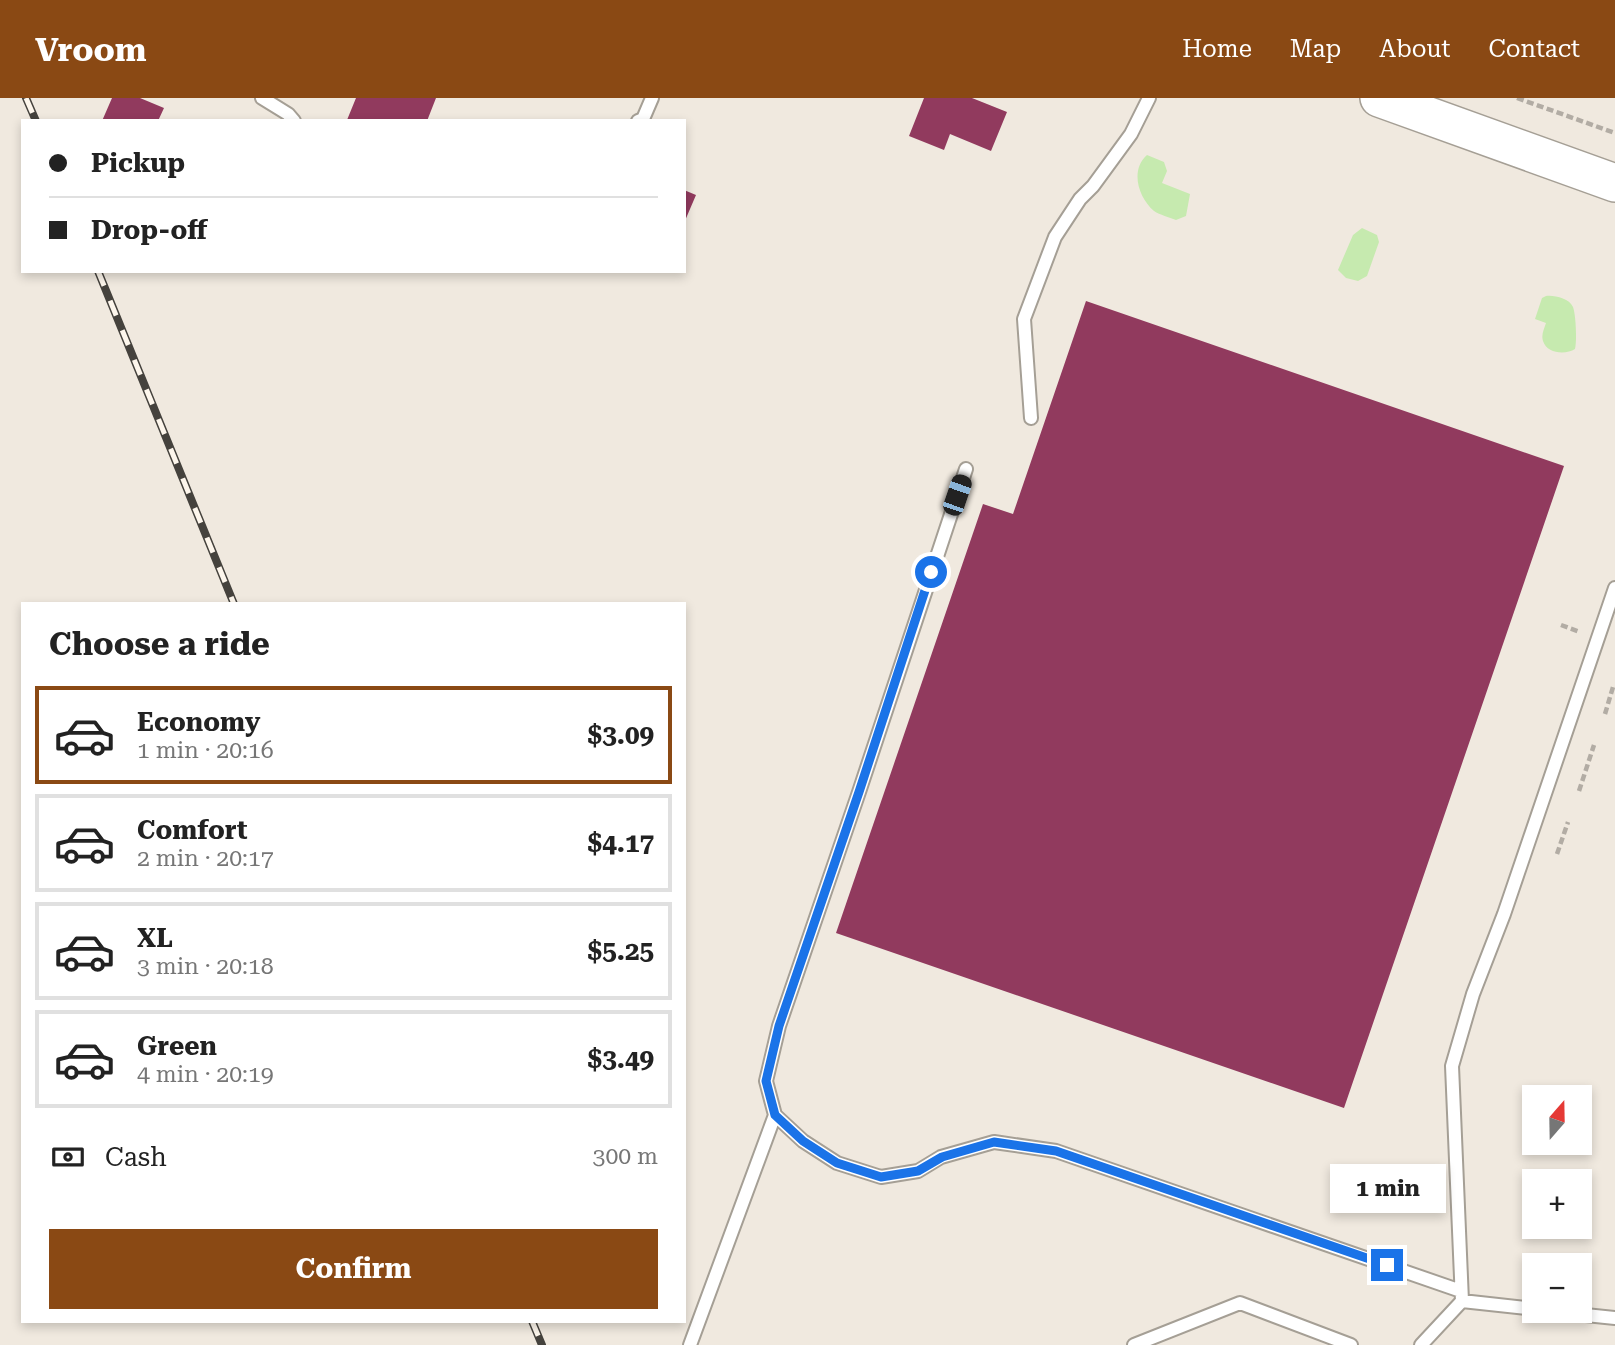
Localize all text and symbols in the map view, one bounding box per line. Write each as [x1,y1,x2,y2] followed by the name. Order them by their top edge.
[35,30,147,69] text: Vroom
[1182,35,1252,63] text: Home
[1290,35,1341,63] text: Map
[1379,35,1450,63] text: About
[1488,35,1580,63] text: Contact
[91,148,185,178] text: Pickup
[91,215,207,245] text: Drop-off
[941,472,974,518] car
[915,556,947,588] route start
[49,625,270,663] text: Choose a ride
[53,704,116,767] icon: car
[137,707,260,737] text: Economy
[588,720,654,750] text: $3.09
[137,737,274,764] text: 1 min · 20:16
[53,812,116,875] icon: car
[137,815,247,845] text: Comfort
[588,828,654,858] text: $4.17
[137,845,274,872] text: 2 min · 20:17
[53,920,116,983] icon: car
[137,923,173,953] text: XL
[588,936,654,966] text: $5.25
[137,953,274,980] text: 3 min · 20:18
[53,1028,116,1091] icon: car
[137,1031,217,1061] text: Green
[588,1044,654,1074] text: $3.49
[137,1061,274,1088] text: 4 min · 20:19
[1522,1085,1592,1155] north arrow
[1522,1085,1592,1323] map controls
[49,1138,87,1176] icon: cash
[105,1142,167,1172] text: Cash
[593,1143,658,1170] text: 300 m
[1329,1164,1445,1212] callout: 1 min
[1522,1169,1592,1239] button: +
[1356,1175,1420,1202] text: 1 min
[49,1229,658,1309] button: Confirm
[1371,1249,1403,1281] route end
[1522,1253,1592,1323] button: −

